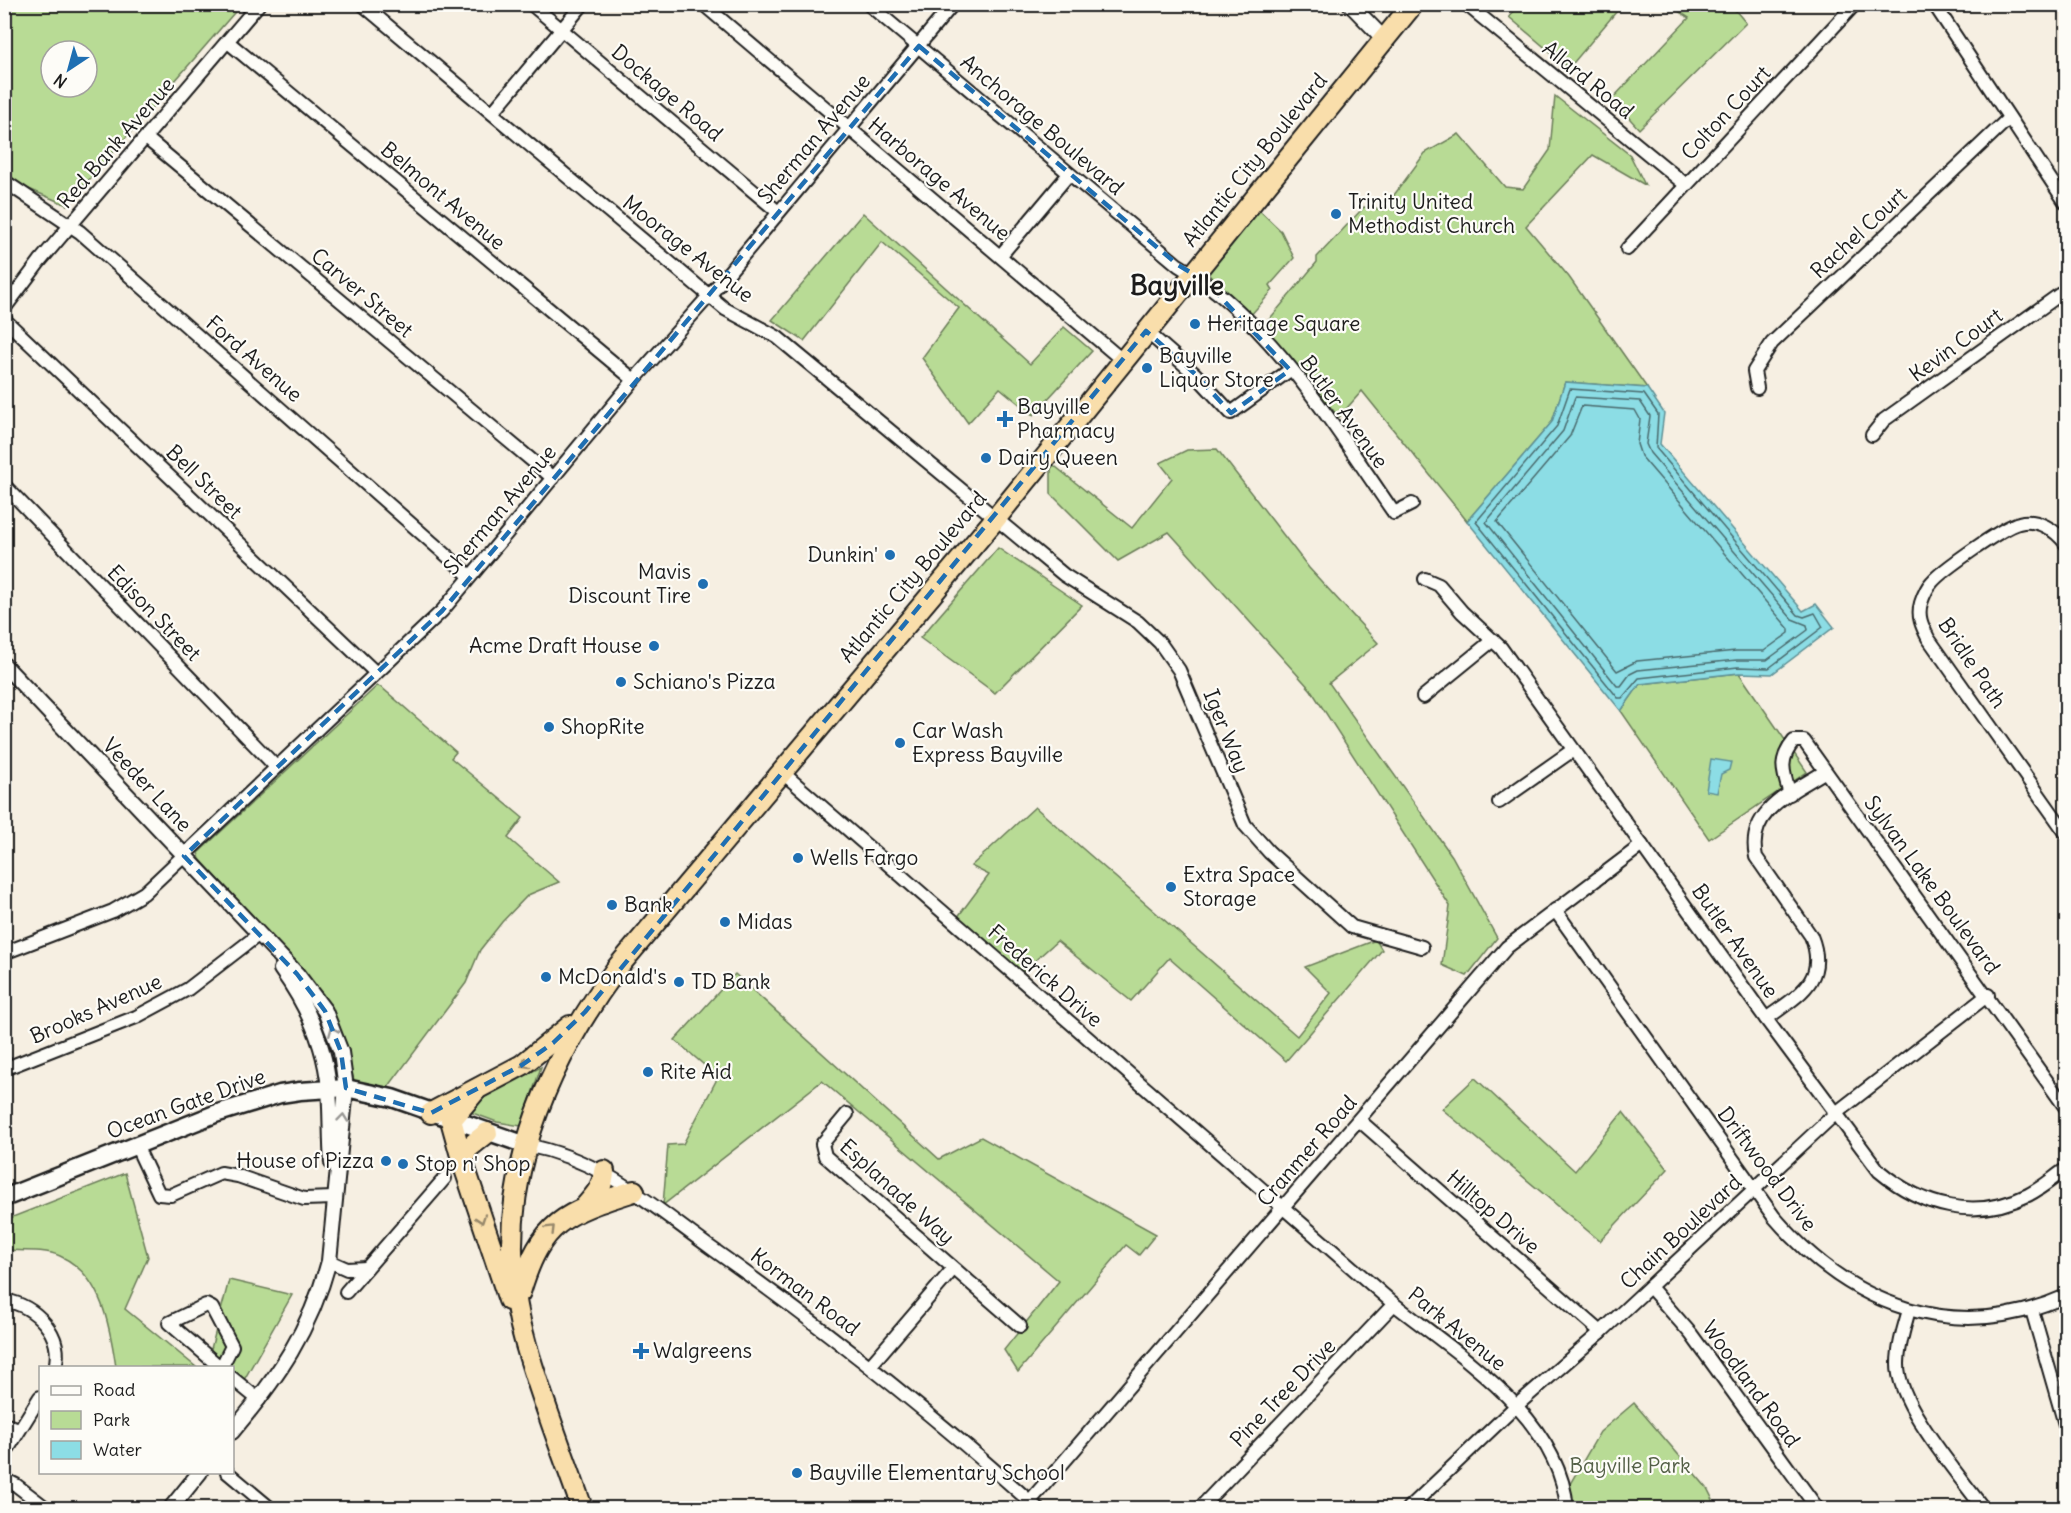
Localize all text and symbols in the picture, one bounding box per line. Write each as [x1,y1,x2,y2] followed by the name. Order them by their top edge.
[1537,35,1639,125] street label: Allard Road
[606,38,729,147] street label: Dockage Road
[39,39,99,99] north arrow
[955,48,1130,201] street label: Anchorage Boulevard
[1675,60,1776,166] street label: Colton Court
[1176,67,1333,252] street label: Atlantic City Boulevard
[751,68,876,209] street label: Sherman Avenue
[50,70,71,92] text: N
[51,71,180,214] street label: Red Bank Avenue
[863,111,1016,246] street label: Harborage Avenue
[375,136,511,256] street label: Belmont Avenue
[1805,181,1913,284] street label: Rachel Court
[1348,188,1515,239] place label: Trinity United Methodist Church
[617,189,759,308] street label: Moorage Avenue
[1329,207,1343,221] marker: Trinity United Methodist Church
[306,242,419,343] street label: Carver Street
[1130,268,1224,302] district label: Bayville
[1904,302,2008,388] street label: Kevin Court
[201,309,308,408] street label: Ford Avenue
[1207,310,1360,337] place label: Heritage Square
[1188,317,1202,331] marker: Heritage Square
[1159,342,1274,393] place label: Bayville Liquor Store
[1294,350,1394,473] street label: Butler Avenue
[1140,361,1154,375] marker: Bayville Liquor Store
[1017,393,1115,444] place label: Bayville Pharmacy
[998,412,1012,426] marker: Bayville Pharmacy
[161,439,248,525] street label: Bell Street
[437,439,562,580] street label: Sherman Avenue
[998,444,1118,471] place label: Dairy Queen
[979,451,993,465] marker: Dairy Queen
[833,485,992,668] street label: Atlantic City Boulevard
[807,541,878,568] place label: Dunkin'
[883,548,897,562] marker: Dunkin'
[568,558,691,609] place label: Mavis Discount Tire
[102,559,207,667] street label: Edison Street
[696,577,710,591] marker: Mavis Discount Tire
[1932,612,2013,713] street label: Bridle Path
[469,632,642,659] place label: Acme Draft House
[647,639,661,653] marker: Acme Draft House
[633,668,776,695] place label: Schiano's Pizza
[614,675,628,689] marker: Schiano's Pizza
[1198,685,1255,776] street label: Iger Way
[561,713,645,740] place label: ShopRite
[912,717,1063,768] place label: Car Wash Express Bayville
[542,720,556,734] marker: ShopRite
[97,732,198,837] street label: Veeder Lane
[893,736,907,750] marker: Car Wash Express Bayville
[1859,790,2006,979] street label: Sylvan Lake Boulevard
[810,844,918,871] place label: Wells Fargo
[791,851,805,865] marker: Wells Fargo
[1183,861,1295,912] place label: Extra Space Storage
[1686,878,1785,1003] street label: Butler Avenue
[1164,880,1178,894] marker: Extra Space Storage
[624,891,673,918] place label: Bank
[605,898,619,912] marker: Bank
[737,908,793,935] place label: Midas
[718,915,732,929] marker: Midas
[982,918,1108,1033] street label: Frederick Drive
[558,963,667,990] place label: McDonald's
[26,967,166,1050] street label: Brooks Avenue
[691,968,771,995] place label: TD Bank
[539,970,553,984] marker: McDonald's
[672,975,686,989] marker: TD Bank
[328,1027,340,1038] one-way arrow
[521,1056,531,1068] one-way arrow
[660,1058,732,1085] place label: Rite Aid
[103,1062,269,1145] street label: Ocean Gate Drive
[641,1065,655,1079] marker: Rite Aid
[1251,1089,1362,1212] street label: Cranmer Road
[1712,1101,1823,1236] street label: Driftwood Drive
[336,1114,349,1123] one-way arrow
[834,1133,960,1250] street label: Esplanade Way
[236,1147,374,1174] place label: House of Pizza
[415,1150,531,1177] place label: Stop n' Shop
[379,1154,393,1168] marker: House of Pizza
[396,1157,410,1171] marker: Stop n' Shop
[1441,1164,1545,1259] street label: Hilltop Drive
[1614,1168,1747,1295] street label: Chain Boulevard
[474,1213,487,1224] one-way arrow
[544,1226,555,1236] one-way arrow
[745,1242,865,1341] street label: Korman Road
[1403,1281,1512,1376] street label: Park Avenue
[1696,1315,1806,1452] street label: Woodland Road
[1224,1333,1341,1453] street label: Pine Tree Drive
[653,1337,752,1364] place label: Walgreens
[634,1344,648,1358] marker: Walgreens
[39,1366,234,1474] legend
[93,1378,136,1401] text: Road
[93,1408,130,1431] text: Park
[93,1438,143,1461] text: Water
[1569,1452,1691,1479] park label: Bayville Park
[809,1459,1065,1486] place label: Bayville Elementary School
[790,1466,804,1480] marker: Bayville Elementary School

